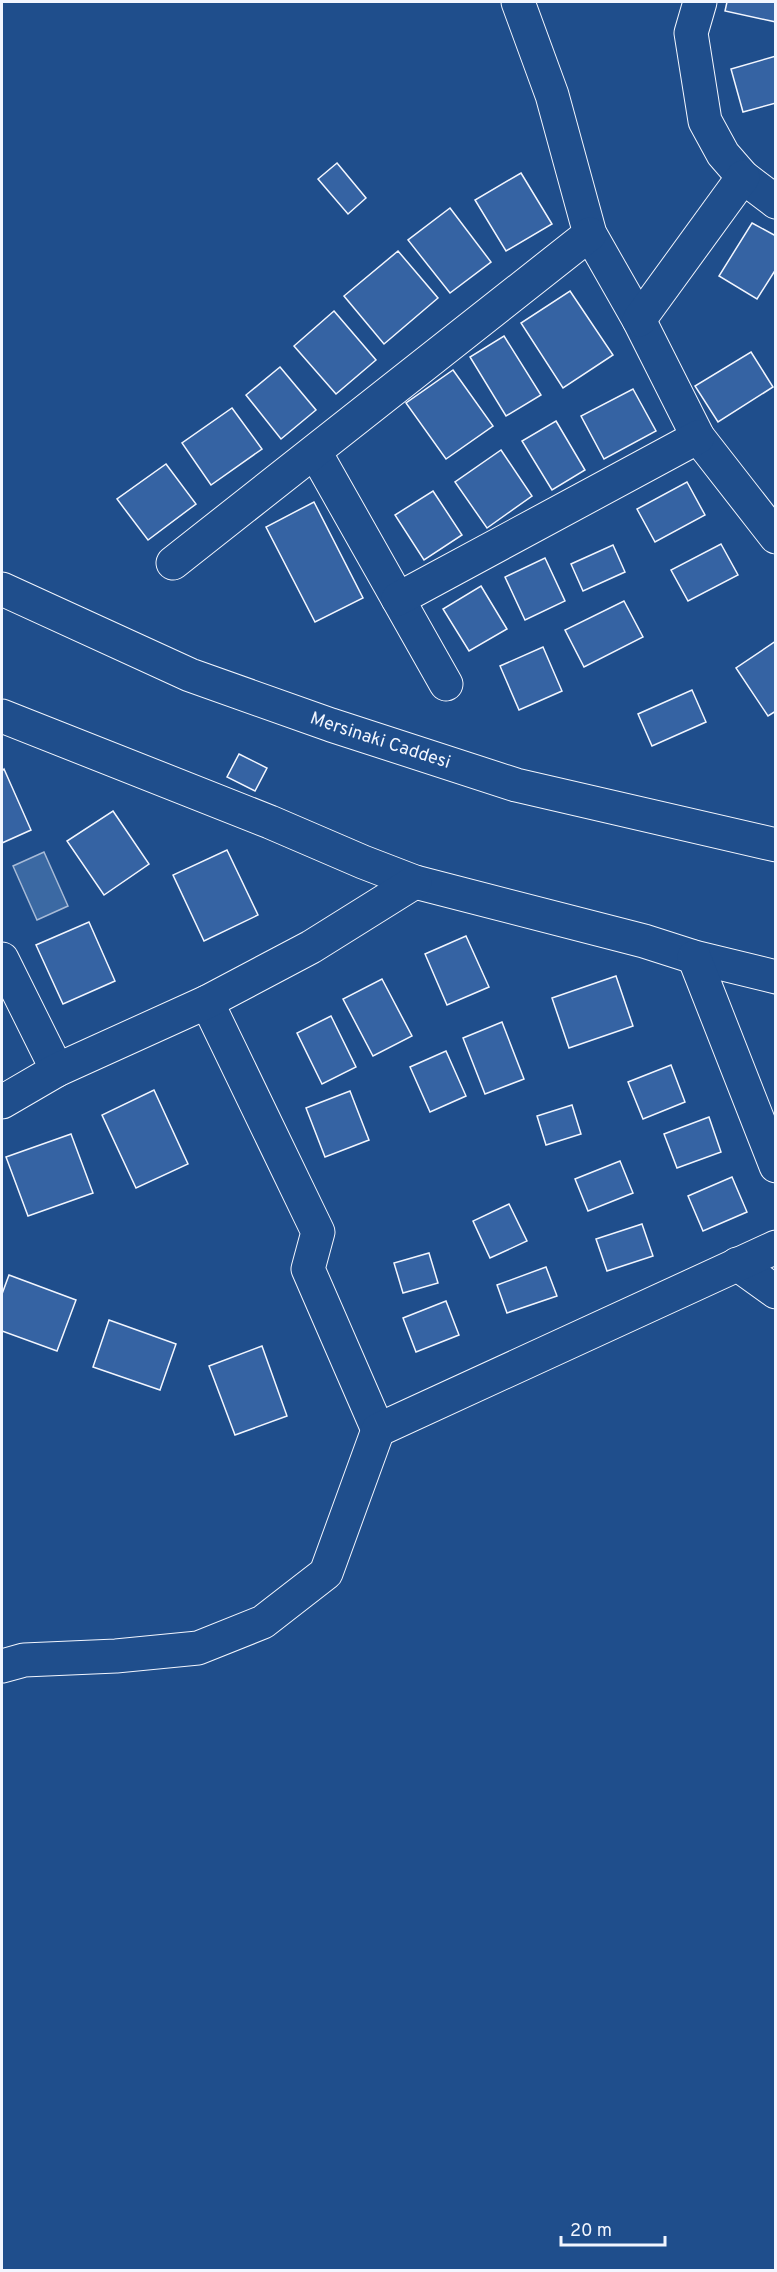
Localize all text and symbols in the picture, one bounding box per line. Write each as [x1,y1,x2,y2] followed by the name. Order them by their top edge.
[307,707,453,774] street label: Mersinaki Caddesi
[561,2209,664,2247] scale bar
[570,2220,612,2243] text: 20 m

